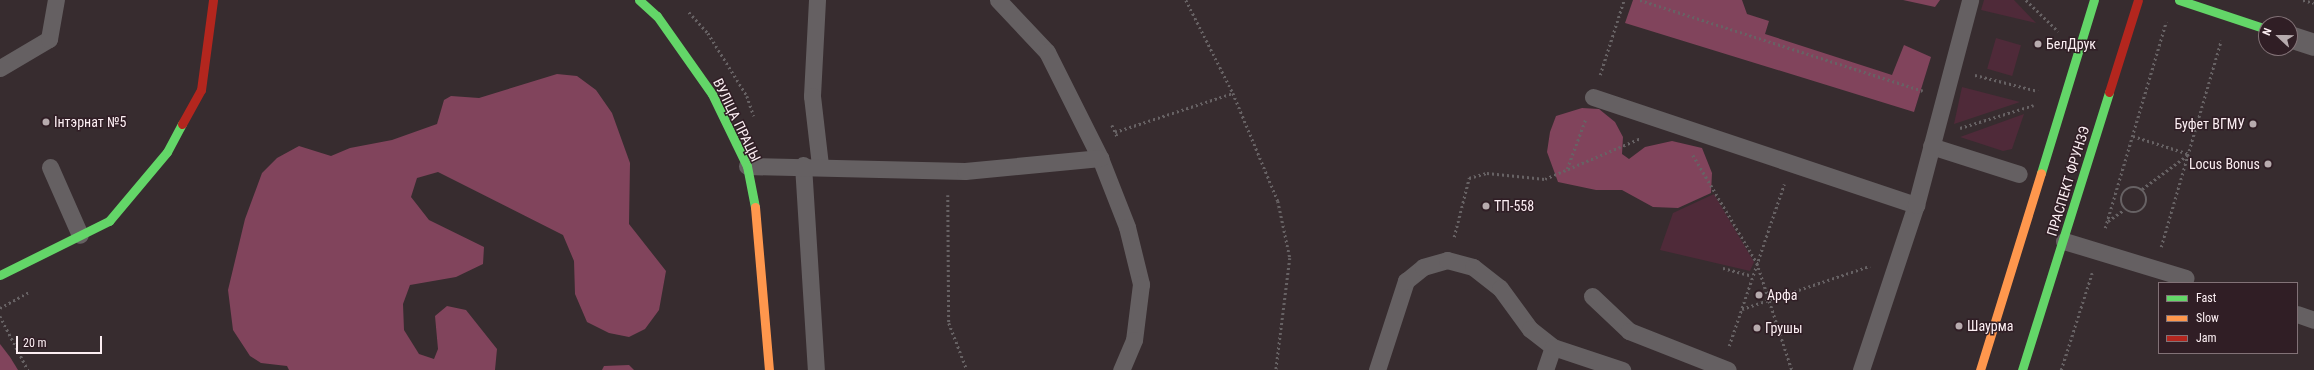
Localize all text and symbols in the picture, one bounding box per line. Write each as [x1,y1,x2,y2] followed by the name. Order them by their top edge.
[2258,16,2298,56] north arrow
[2260,26,2275,37] text: N
[2046,36,2096,52] place label: БелДрук
[2033,39,2043,49] marker: БелДрук
[710,76,764,164] street label: ВУЛІЦА ПРАЦЫ
[54,114,126,130] place label: Інтэрнат №5
[2174,116,2245,132] place label: Буфет ВГМУ
[41,117,51,127] marker: Інтэрнат №5
[2248,119,2258,129] marker: Буфет ВГМУ
[2043,124,2093,238] street label: ПРАСПЕКТ ФРУНЗЭ
[2189,156,2260,172] place label: Locus Bonus
[2263,159,2273,169] marker: Locus Bonus
[1494,198,1534,214] place label: ТП-558
[1481,201,1491,211] marker: ТП-558
[2158,282,2298,354] legend
[1767,287,1797,303] place label: Арфа
[1754,290,1764,300] marker: Арфа
[2196,291,2216,305] text: Fast
[2196,311,2219,325] text: Slow
[1967,318,2013,334] place label: Шаурма
[1765,320,1802,336] place label: Грушы
[1954,321,1964,331] marker: Шаурма
[1752,323,1762,333] marker: Грушы
[18,328,104,354] scale bar
[2196,331,2217,345] text: Jam
[23,336,47,350] text: 20 m

